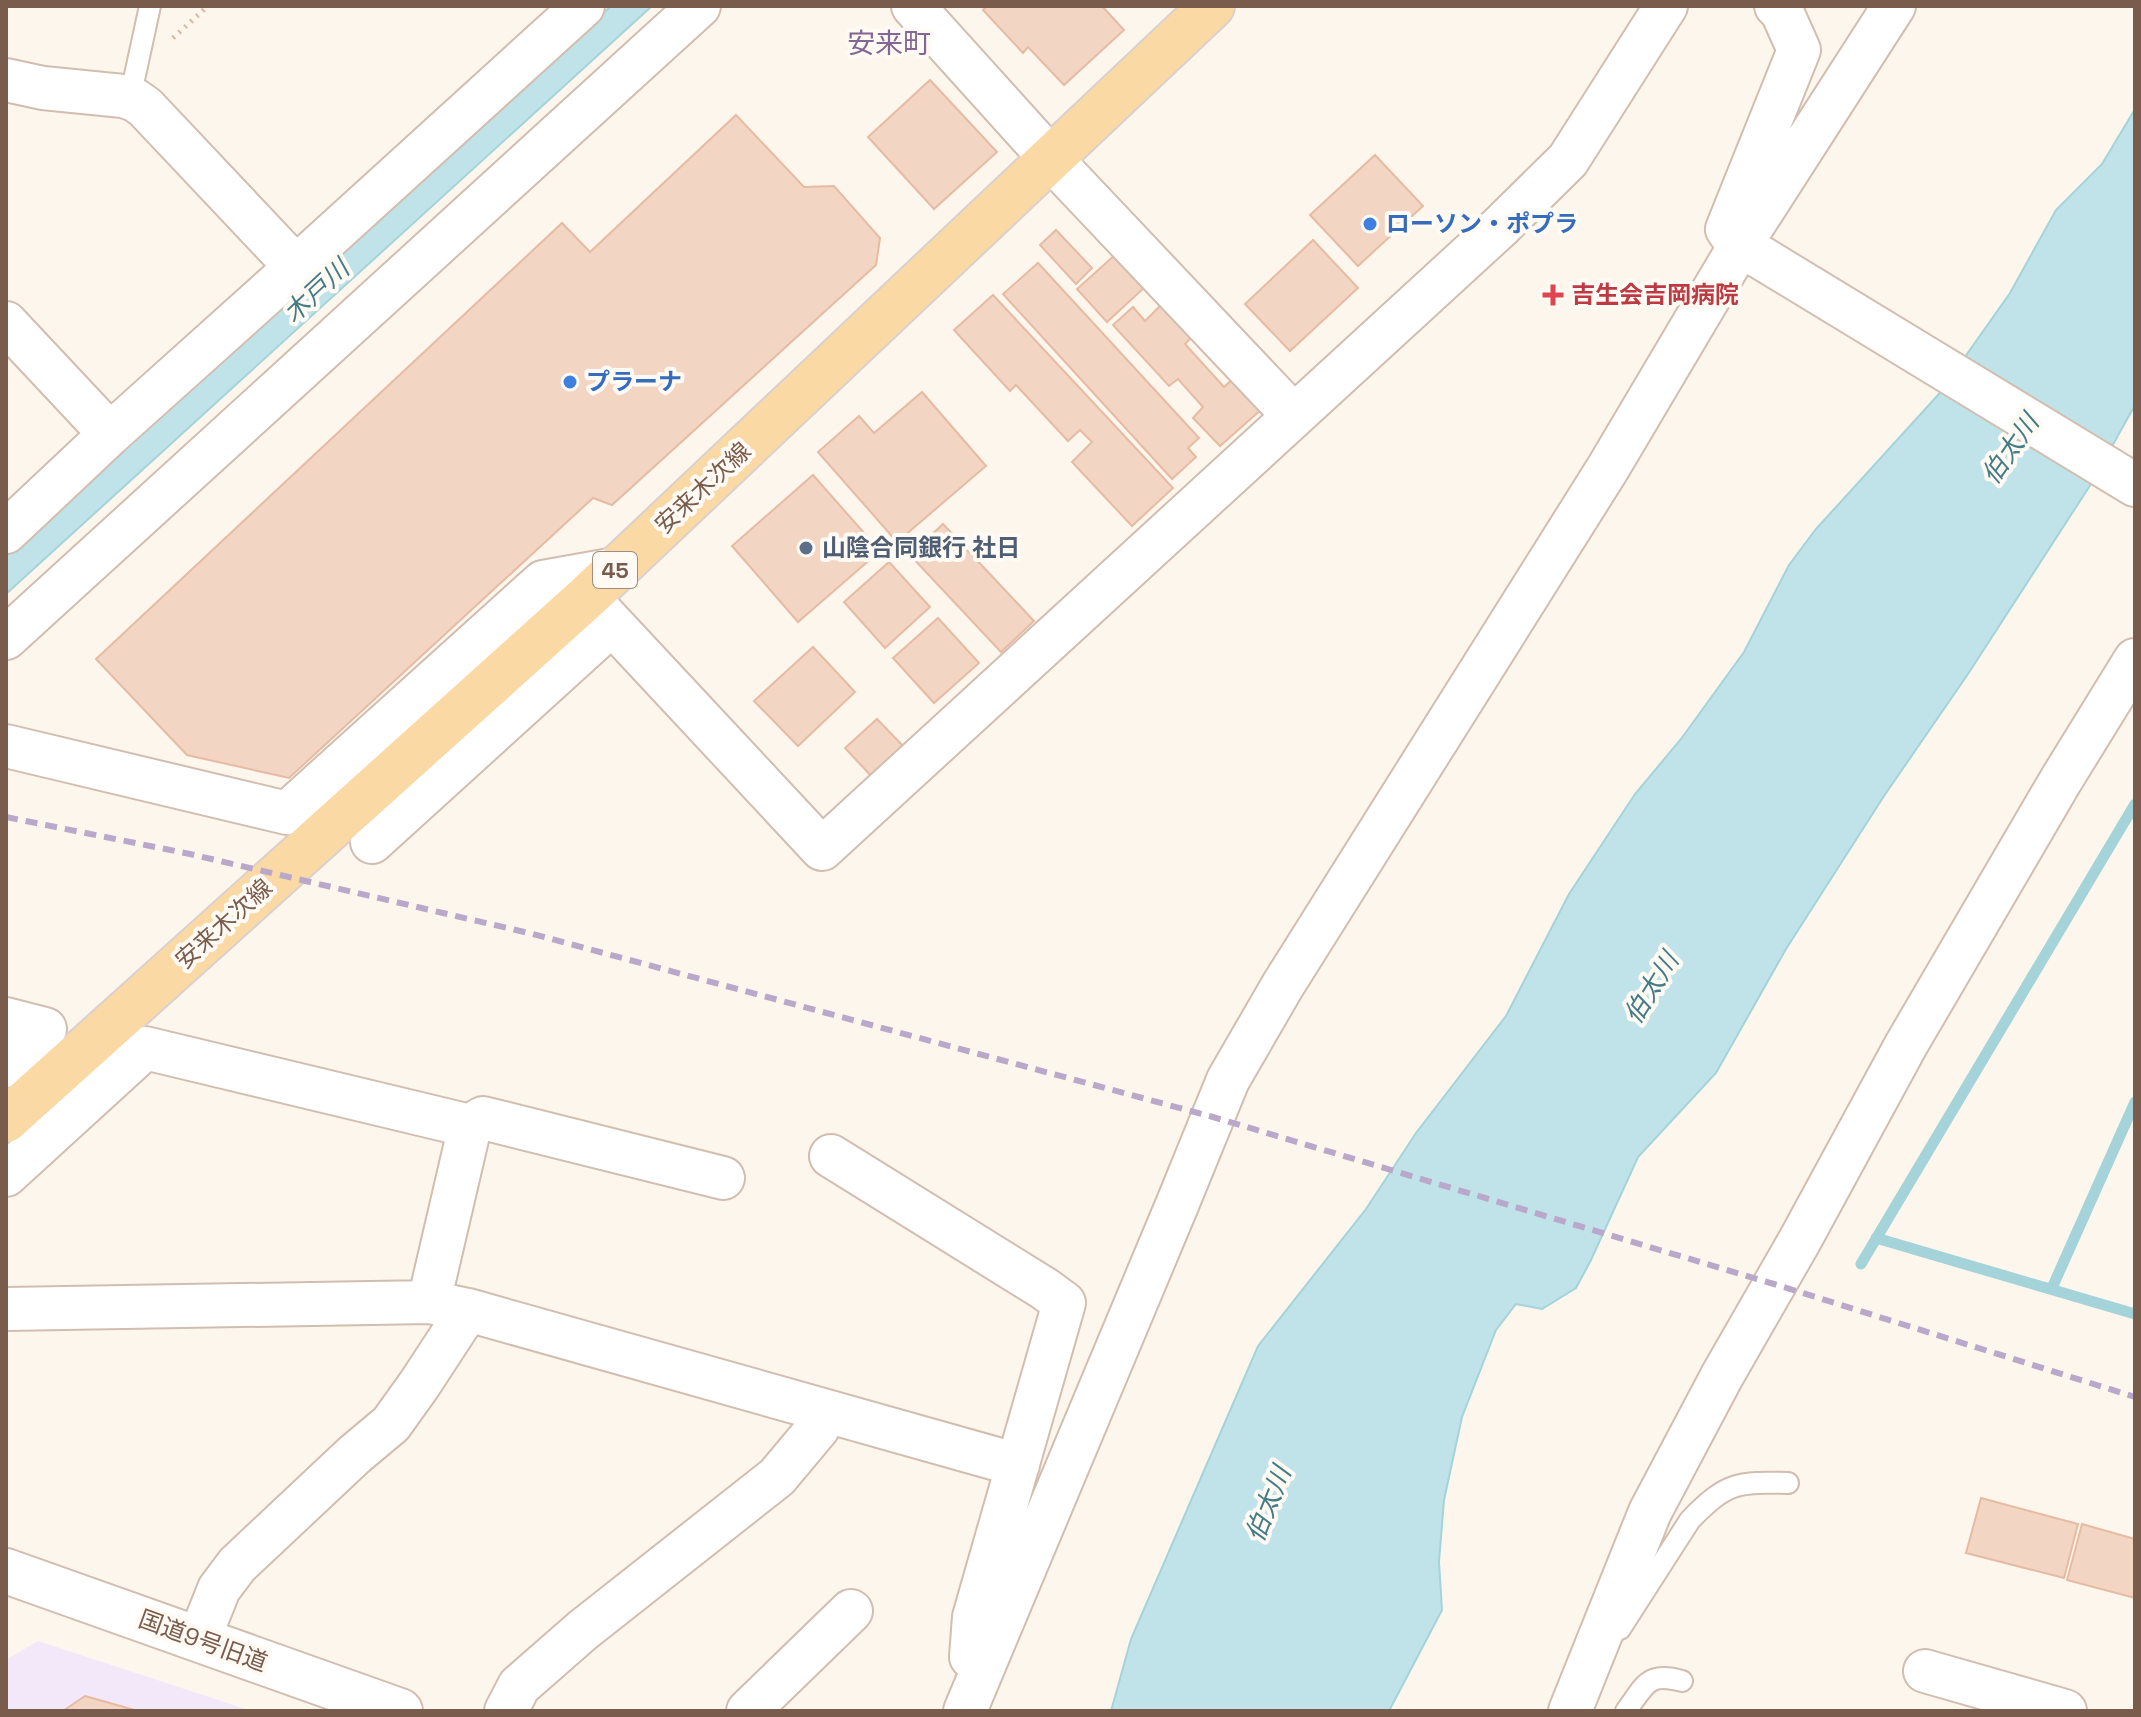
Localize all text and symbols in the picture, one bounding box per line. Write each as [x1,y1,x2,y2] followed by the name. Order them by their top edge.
[847,25,931,61] district label: 安来町
[1386,208,1578,239] place label: ローソン・ポプラ
[1361,215,1379,233] marker: ローソン・ポプラ
[276,250,358,330] water label: 木戸川
[1571,279,1739,310] place label: 吉生会吉岡病院
[1542,284,1564,306] marker: 吉生会吉岡病院
[586,366,682,397] place label: プラーナ
[561,373,579,391] marker: プラーナ
[1974,405,2048,491] water label: 伯太川
[648,435,757,540] street label: 安来木次線
[822,532,1020,563] place label: 山陰合同銀行 社日
[797,539,815,557] marker: 山陰合同銀行 社日
[593,552,637,588] road number: 45
[169,872,279,975] street label: 安来木次線
[1616,943,1688,1030] water label: 伯太川
[1238,1459,1299,1547] water label: 伯太川
[135,1603,272,1678] street label: 国道9号旧道

